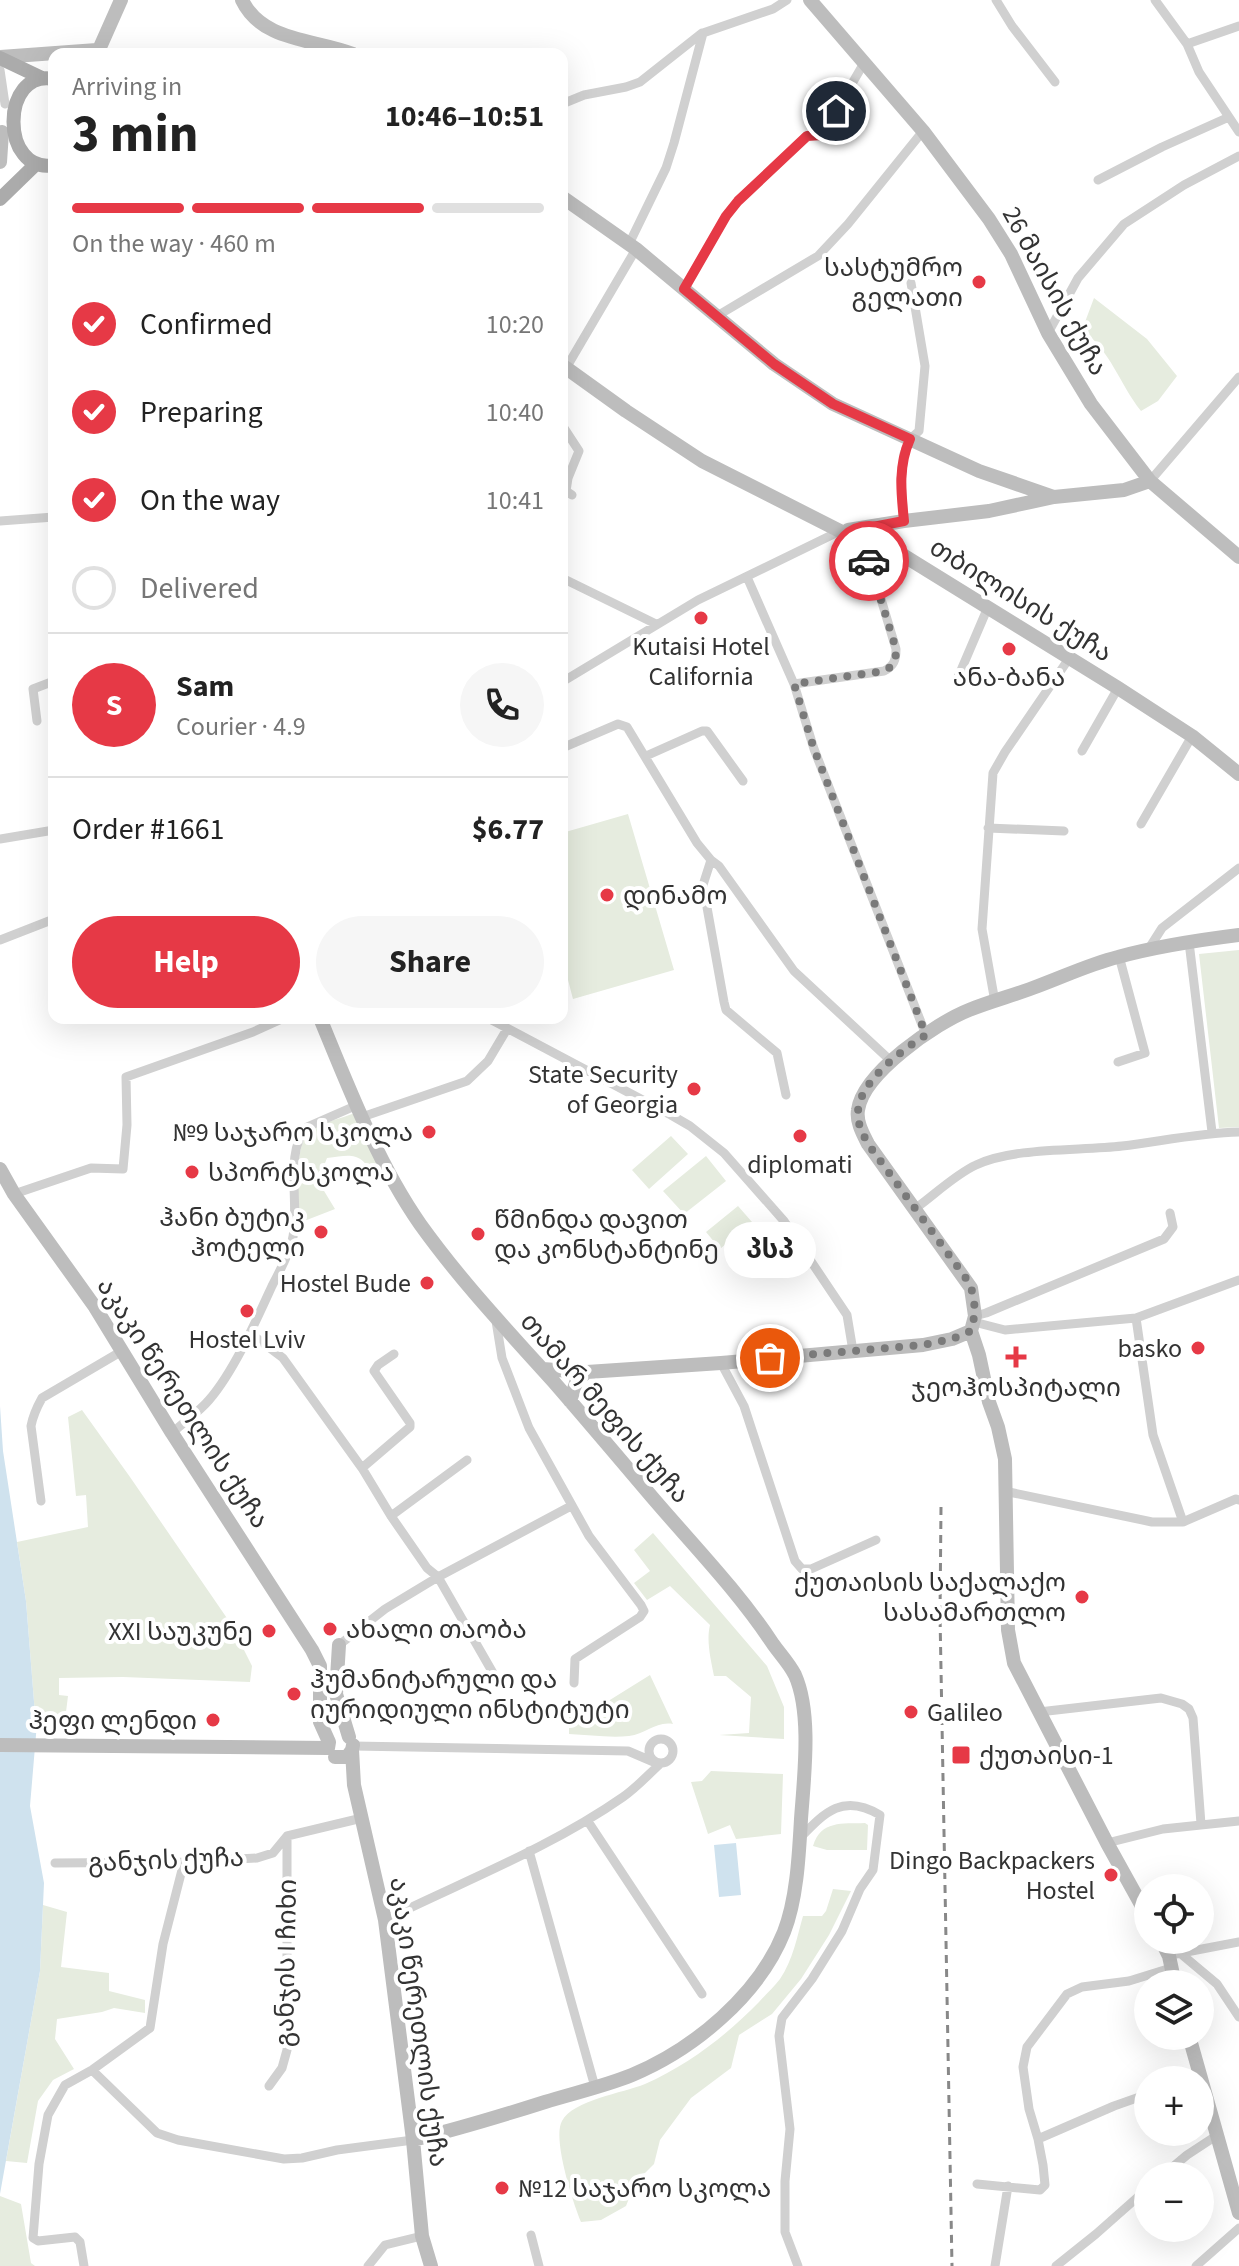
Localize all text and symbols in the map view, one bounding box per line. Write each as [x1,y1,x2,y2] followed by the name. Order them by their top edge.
[72,68,182,105] text: Arriving in
[802,77,870,145] pin
[814,89,858,133] icon: home
[385,95,544,138] text: 10:46–10:51
[72,98,199,172] text: 3 min
[993,200,1117,382] street label: 26 მაისის ქუჩა
[72,225,276,262] text: On the way · 460 m
[824,249,963,316] place label: სასტუმრო გელათი
[970,273,988,291] marker: სასტუმრო გელათი
[72,302,116,346] icon: check
[140,303,273,346] text: Confirmed
[486,306,544,343] text: 10:20
[72,390,116,434] icon: check
[140,391,263,434] text: Preparing
[486,394,544,431] text: 10:40
[72,478,116,522] icon: check
[140,479,280,522] text: On the way
[486,482,544,519] text: 10:41
[829,521,909,601] courier
[923,529,1119,671] street label: თბილისის ქუჩა
[847,539,891,583] icon: car
[140,567,259,610] text: Delivered
[692,609,710,627] marker: Kutaisi Hotel California
[632,628,770,695] place label: Kutaisi Hotel California
[1000,640,1018,658] marker: ანა-ბანა
[953,659,1065,696] place label: ანა-ბანა
[460,663,544,747] button: phone
[176,665,234,708] text: Sam
[106,684,122,727] text: S
[176,708,306,745] text: Courier · 4.9
[72,808,225,851] text: Order #1661
[472,808,544,851] text: $6.77
[623,877,727,914] place label: დინამო
[598,886,616,904] marker: დინამო
[72,916,300,1008] button: Help
[316,916,544,1008] button: Share
[528,1056,678,1123] place label: State Security of Georgia
[685,1080,703,1098] marker: State Security of Georgia
[173,1114,413,1151] place label: №9 საჯარო სკოლა
[420,1123,438,1141] marker: №9 საჯარო სკოლა
[791,1127,809,1145] marker: diplomati
[747,1146,853,1183] place label: diplomati
[208,1154,394,1191] place label: სპორტსკოლა
[183,1163,201,1181] marker: სპორტსკოლა
[159,1199,305,1266] place label: ჰანი ბუტიკ ჰოტელი
[494,1201,719,1268] place label: წმინდა დავით და კონსტანტინე
[724,1222,816,1278] callout: პსპ
[312,1223,330,1241] marker: ჰანი ბუტიკ ჰოტელი
[469,1225,487,1243] marker: წმინდა დავით და კონსტანტინე
[746,1231,794,1268] text: პსპ
[280,1265,411,1302] place label: Hostel Bude
[88,1270,278,1536] street label: აკაკი წერეთლის ქუჩა
[418,1274,436,1292] marker: Hostel Bude
[238,1302,256,1320] marker: Hostel Lviv
[511,1304,699,1512] street label: თამარ მეფის ქუჩა
[189,1321,305,1358] place label: Hostel Lviv
[736,1324,804,1392] pin
[1117,1330,1182,1367] place label: basko
[748,1336,792,1380] icon: bag
[1189,1339,1207,1357] marker: basko
[1005,1346,1027,1368] marker: ჯეოჰოსპიტალი
[911,1369,1121,1406] place label: ჯეოჰოსპიტალი
[794,1564,1066,1631] place label: ქუთაისის საქალაქო სასამართლო
[1073,1588,1091,1606] marker: ქუთაისის საქალაქო სასამართლო
[346,1611,527,1648] place label: ახალი თაობა
[108,1613,253,1650] place label: XXI საუკუნე
[321,1620,339,1638] marker: ახალი თაობა
[260,1622,278,1640] marker: XXI საუკუნე
[310,1661,630,1728] place label: ჰუმანიტარული და იურიდიული ინსტიტუტი
[285,1685,303,1703] marker: ჰუმანიტარული და იურიდიული ინსტიტუტი
[927,1694,1003,1731] place label: Galileo
[28,1702,197,1739] place label: ჰეფი ლენდი
[902,1703,920,1721] marker: Galileo
[204,1711,222,1729] marker: ჰეფი ლენდი
[979,1737,1114,1774] place label: ქუთაისი-1
[950,1744,972,1766] marker: ქუთაისი-1
[87,1839,245,1881] street label: განჯის ქუჩა
[889,1842,1095,1909] place label: Dingo Backpackers Hostel
[1102,1866,1120,1884] marker: Dingo Backpackers Hostel
[1134,1874,1214,2242] map controls
[1134,1874,1214,1954] button: locate
[380,1875,458,2169] street label: აკაკი წერეთლის ქუჩა
[266,1878,306,2048] street label: განჯის I ჩიხი
[1134,1970,1214,2050] button: layers
[1134,2066,1214,2146] button: +
[1134,2162,1214,2242] button: −
[518,2170,771,2207] place label: №12 საჯარო სკოლა
[493,2179,511,2197] marker: №12 საჯარო სკოლა

